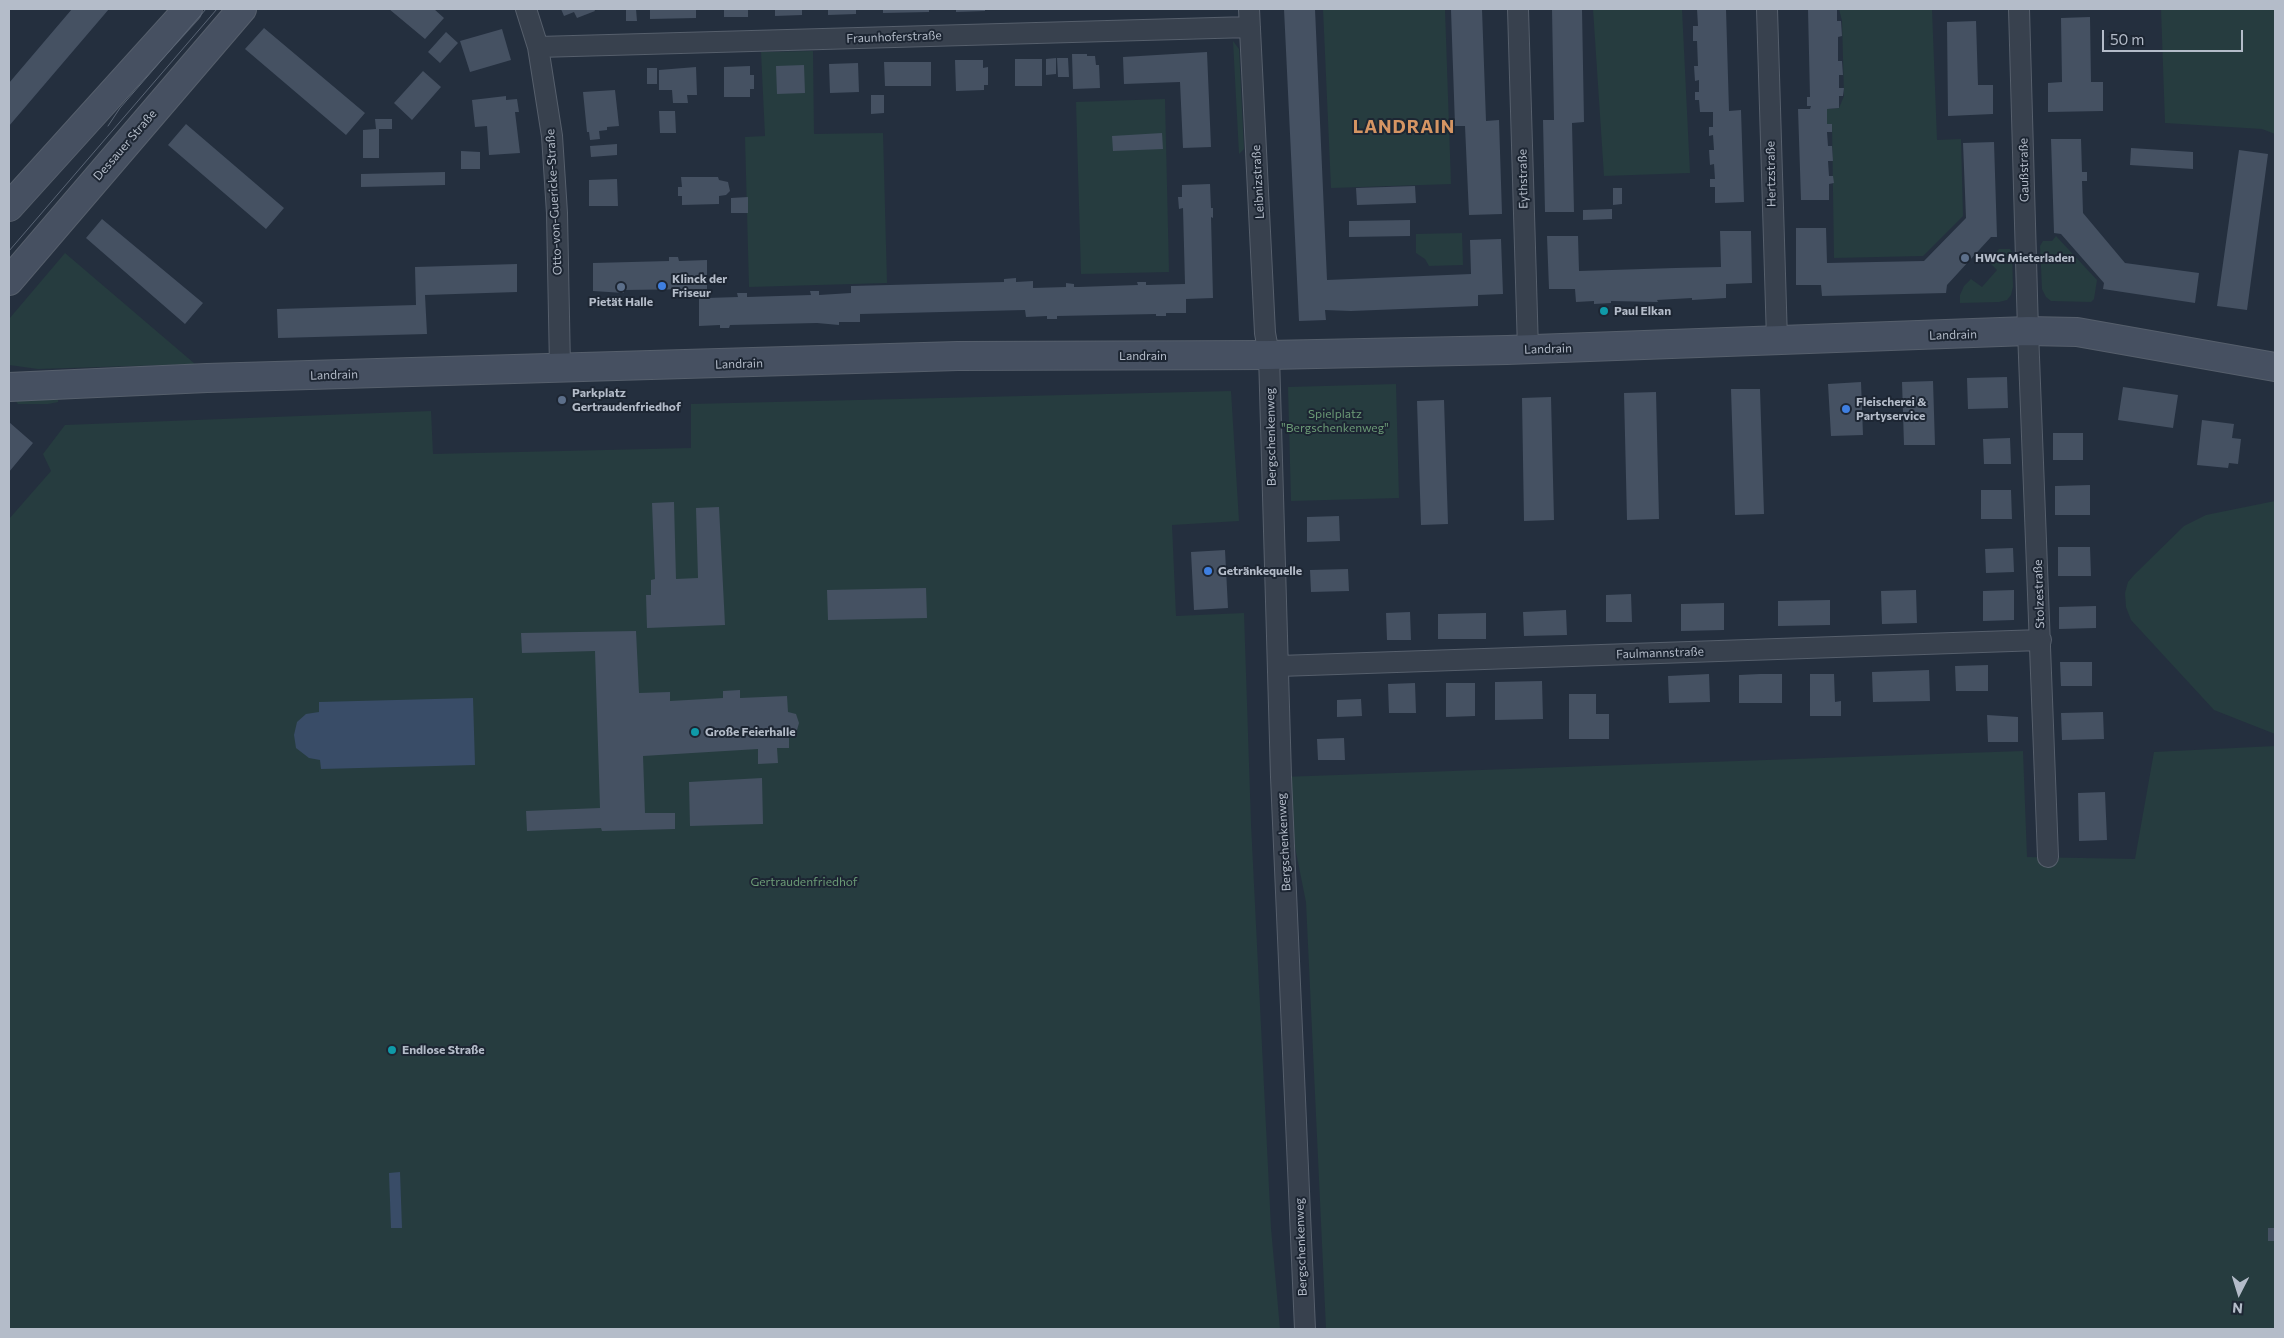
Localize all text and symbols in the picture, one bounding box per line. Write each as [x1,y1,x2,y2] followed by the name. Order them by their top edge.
[2104,20,2245,52] scale bar
[846,28,942,46] street label: Fraunhoferstraße
[2110,30,2144,48] text: 50 m
[90,107,160,183] street label: Dessauer Straße
[1352,116,1456,138] district label: LANDRAIN
[543,128,565,276] street label: Otto-von-Guericke-Straße
[2016,138,2032,202] street label: Gaußstraße
[1763,141,1779,207] street label: Hertzstraße
[1249,145,1267,219] street label: Leibnizstraße
[1515,149,1531,209] street label: Eythstraße
[1975,251,2075,265] place label: HWG Mieterladen
[1959,252,1971,264] marker: HWG Mieterladen
[672,272,727,300] place label: Klinck der Friseur
[656,280,668,292] marker: Klinck der Friseur
[615,281,627,293] marker: Pietät Halle
[589,295,653,309] place label: Pietät Halle
[1614,304,1671,318] place label: Paul Elkan
[1598,305,1610,317] marker: Paul Elkan
[1929,327,1977,343] street label: Landrain
[1524,341,1572,357] street label: Landrain
[1119,349,1167,363] street label: Landrain
[715,356,763,372] street label: Landrain
[310,367,358,383] street label: Landrain
[572,386,681,414] place label: Parkplatz Gertraudenfriedhof
[1263,388,1279,486] street label: Bergschenkenweg
[556,394,568,406] marker: Parkplatz Gertraudenfriedhof
[1856,395,1926,423] place label: Fleischerei & Partyservice
[1840,403,1852,415] marker: Fleischerei & Partyservice
[1281,407,1389,435] park label: Spielplatz "Bergschenkenweg"
[2031,559,2047,629] street label: Stolzestraße
[1218,564,1302,578] place label: Getränkequelle
[1202,565,1214,577] marker: Getränkequelle
[1616,644,1704,662] street label: Faulmannstraße
[705,725,795,739] place label: Große Feierhalle
[689,726,701,738] marker: Große Feierhalle
[1274,793,1294,891] street label: Bergschenkenweg
[750,875,858,889] park label: Gertraudenfriedhof
[402,1043,485,1057] place label: Endlose Straße
[386,1044,398,1056] marker: Endlose Straße
[1292,1198,1310,1296] street label: Bergschenkenweg
[2214,1268,2264,1318] north arrow
[2232,1300,2244,1317] text: N

